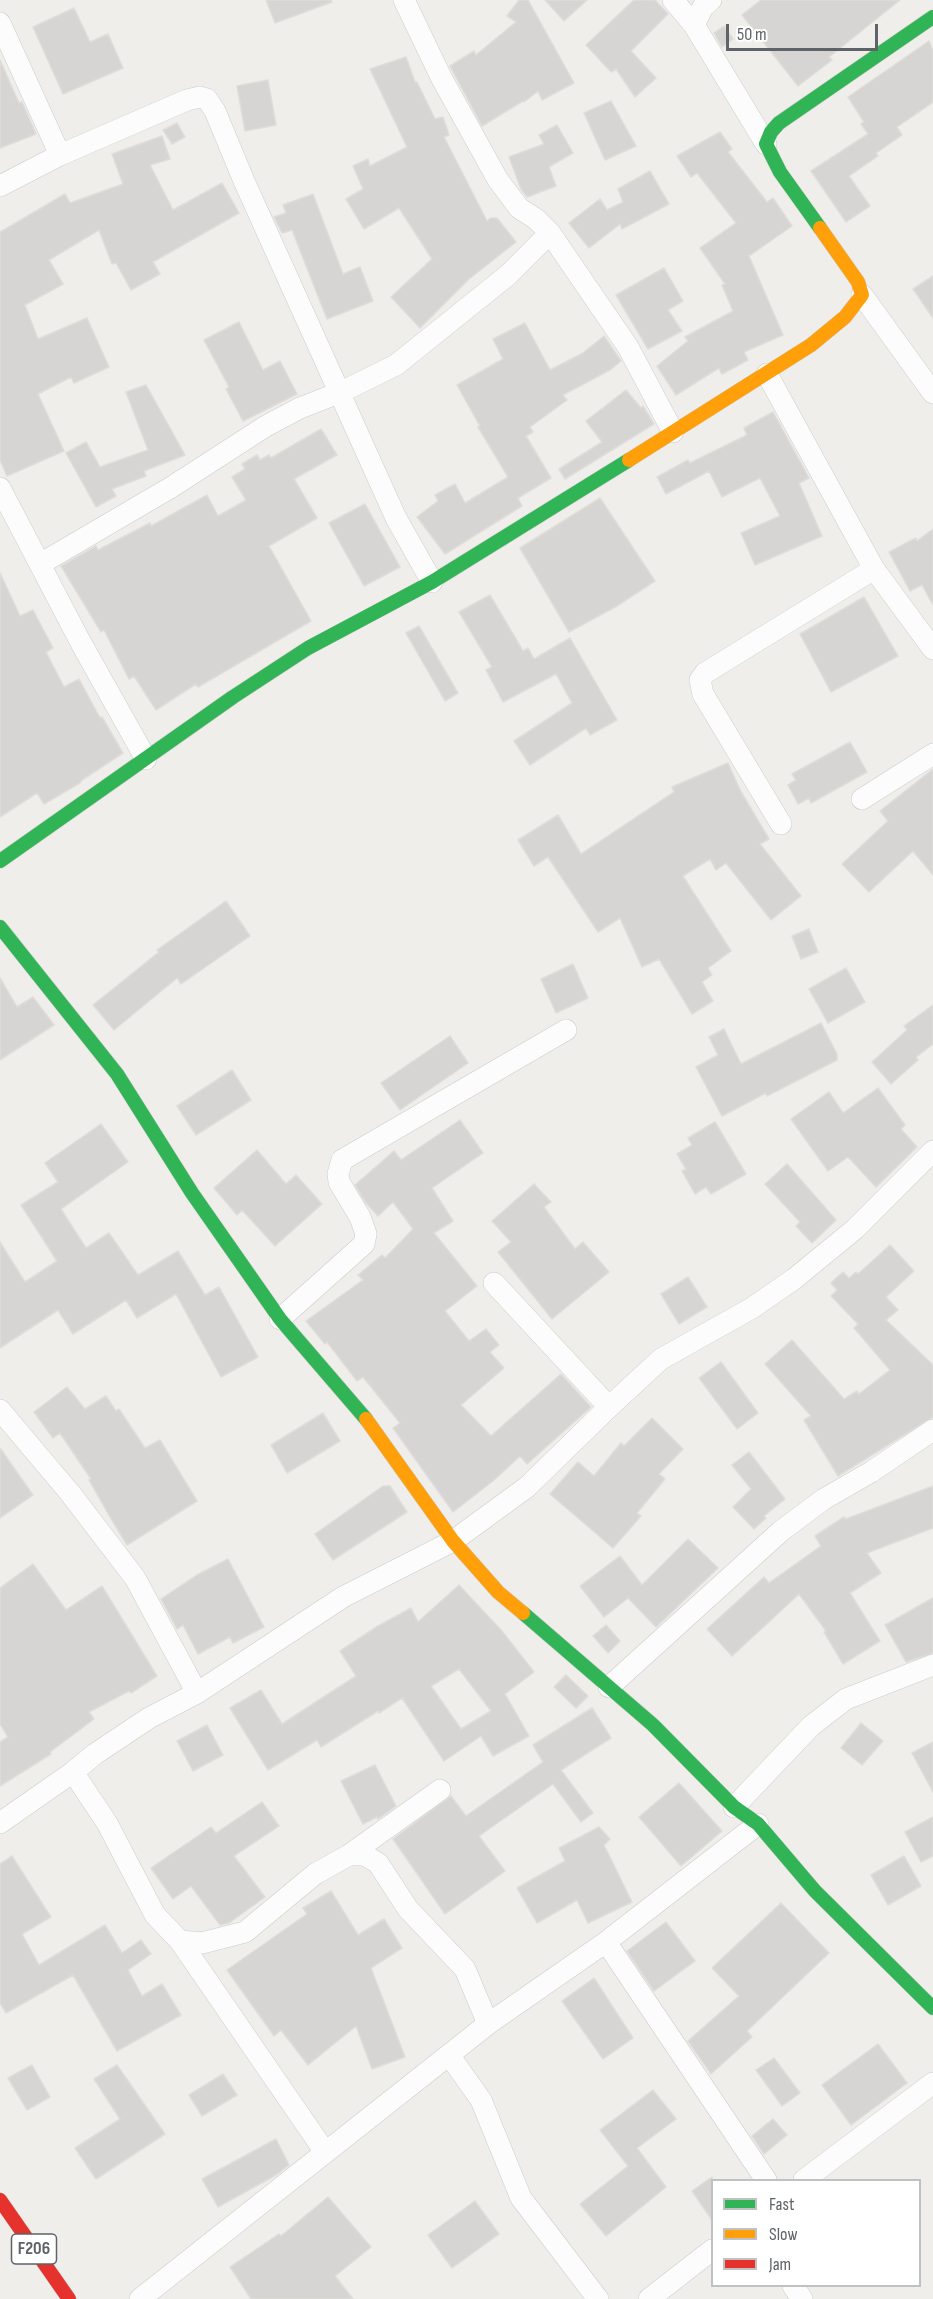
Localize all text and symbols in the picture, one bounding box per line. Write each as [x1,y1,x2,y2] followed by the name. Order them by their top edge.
[729,12,880,50] scale bar
[737,24,767,45] text: 50 m
[711,2179,921,2287] legend
[769,2194,794,2215] text: Fast
[769,2224,798,2245] text: Slow
[12,2234,57,2264] road number: F206
[769,2254,791,2275] text: Jam

